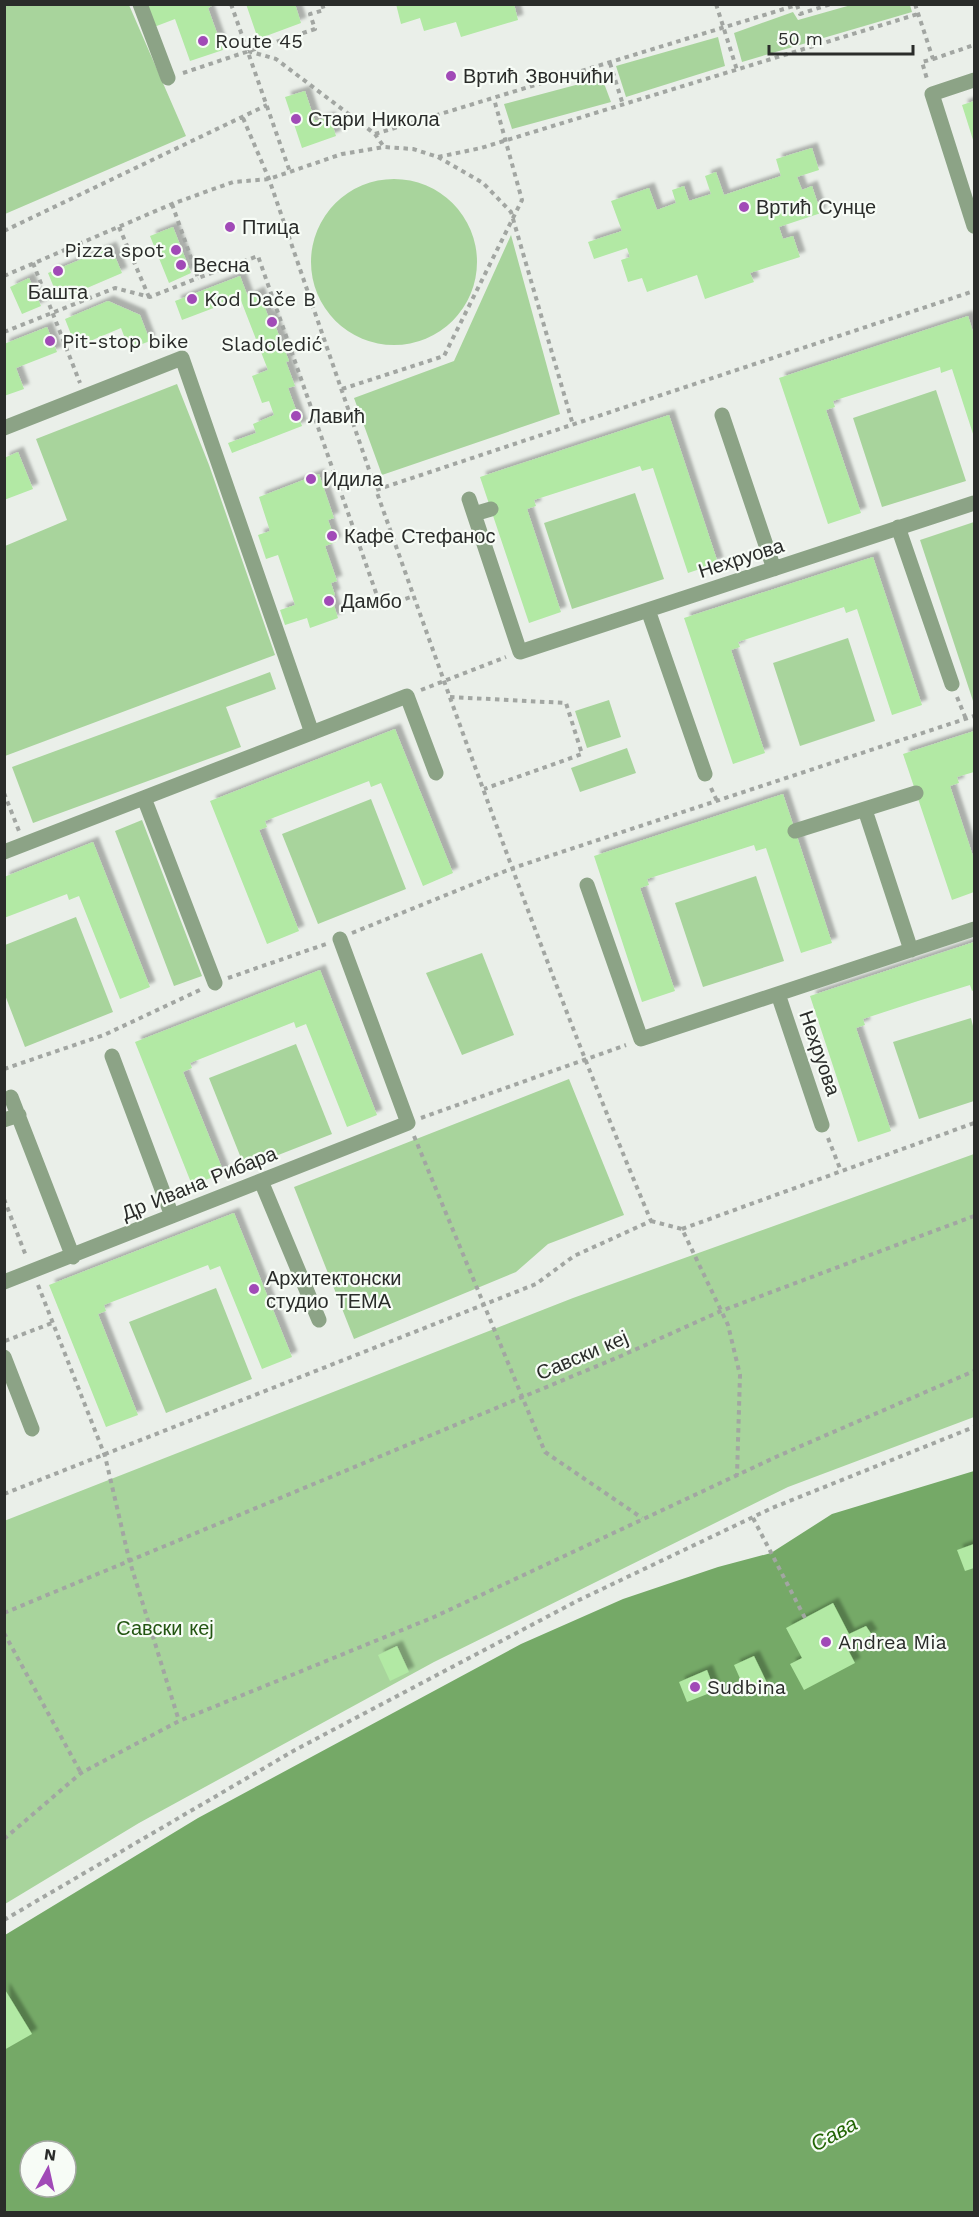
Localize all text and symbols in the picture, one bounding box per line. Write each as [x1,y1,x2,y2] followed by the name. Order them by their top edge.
[769,18,913,56] scale bar
[778,28,823,49] text: 50 m
[215,29,303,53] place label: Route 45
[196,34,210,48] marker: Route 45
[463,64,614,88] place label: Вртић Звончићи
[444,69,458,83] marker: Вртић Звончићи
[308,107,441,131] place label: Стари Никола
[289,112,303,126] marker: Стари Никола
[756,195,876,219] place label: Вртић Сунце
[737,200,751,214] marker: Вртић Сунце
[242,215,300,239] place label: Птица
[223,220,237,234] marker: Птица
[64,238,165,262] place label: Pizza spot
[169,243,183,257] marker: Pizza spot
[193,253,251,277] place label: Весна
[174,258,188,272] marker: Весна
[51,264,65,278] marker: Башта
[28,280,89,304] place label: Башта
[204,287,316,311] place label: Kod Dače B
[185,292,199,306] marker: Kod Dače B
[265,315,279,329] marker: Sladoledić
[62,329,189,353] place label: Pit-stop bike
[221,332,323,356] place label: Sladoledić
[43,334,57,348] marker: Pit-stop bike
[308,404,365,428] place label: Лавић
[289,409,303,423] marker: Лавић
[323,467,384,491] place label: Идила
[304,472,318,486] marker: Идила
[344,524,495,548] place label: Кафе Стефанос
[325,529,339,543] marker: Кафе Стефанос
[695,533,788,583] street label: Нехруова
[341,589,402,613] place label: Дамбо
[322,594,336,608] marker: Дамбо
[794,1007,846,1100] street label: Нехруова
[118,1141,281,1225] street label: Др Ивана Рибара
[266,1266,401,1313] place label: Архитектонски студио ТЕМА
[247,1282,261,1296] marker: Архитектонски студио ТЕМА
[532,1325,632,1385] street label: Савски кеј
[116,1616,214,1640] park label: Савски кеј
[838,1630,947,1654] place label: Andrea Mia
[819,1635,833,1649] marker: Andrea Mia
[707,1675,786,1699] place label: Sudbina
[688,1680,702,1694] marker: Sudbina
[806,2111,861,2156] water label: Сава
[18,2139,78,2199] north arrow
[43,2144,57,2165] text: N

